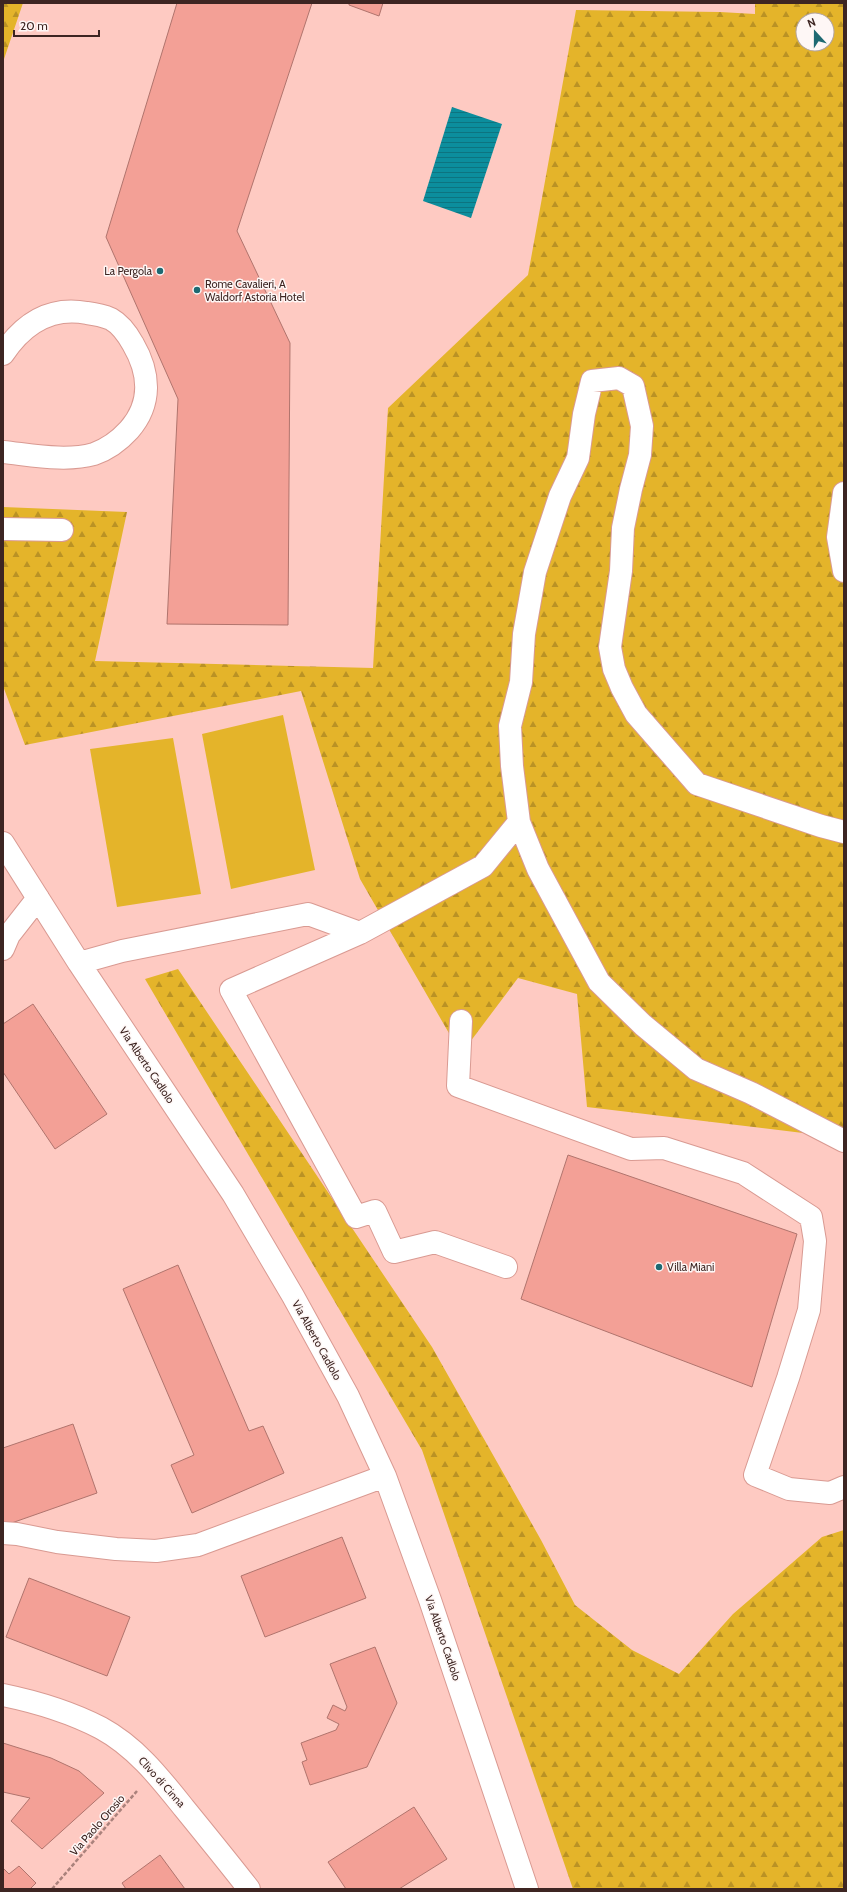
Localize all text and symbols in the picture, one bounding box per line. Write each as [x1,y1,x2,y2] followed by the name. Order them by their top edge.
[14,12,99,38] scale bar
[795,12,835,52] north arrow
[805,15,818,31] text: N
[20,18,48,33] text: 20 m
[104,264,153,278] place label: La Pergola
[155,266,165,276] marker: La Pergola
[205,277,305,304] place label: Rome Cavalieri, A Waldorf Astoria Hotel
[192,285,202,295] marker: Rome Cavalieri, A Waldorf Astoria Hotel
[116,1024,178,1106] street label: Via Alberto Cadlolo
[667,1260,714,1274] place label: Villa Miani
[654,1262,664,1272] marker: Villa Miani
[289,1298,345,1382] street label: Via Alberto Cadlolo
[422,1593,464,1683] street label: Via Alberto Cadlolo
[136,1754,189,1811] street label: Clivo di Cinna
[67,1792,127,1858] street label: Via Paolo Orosio

